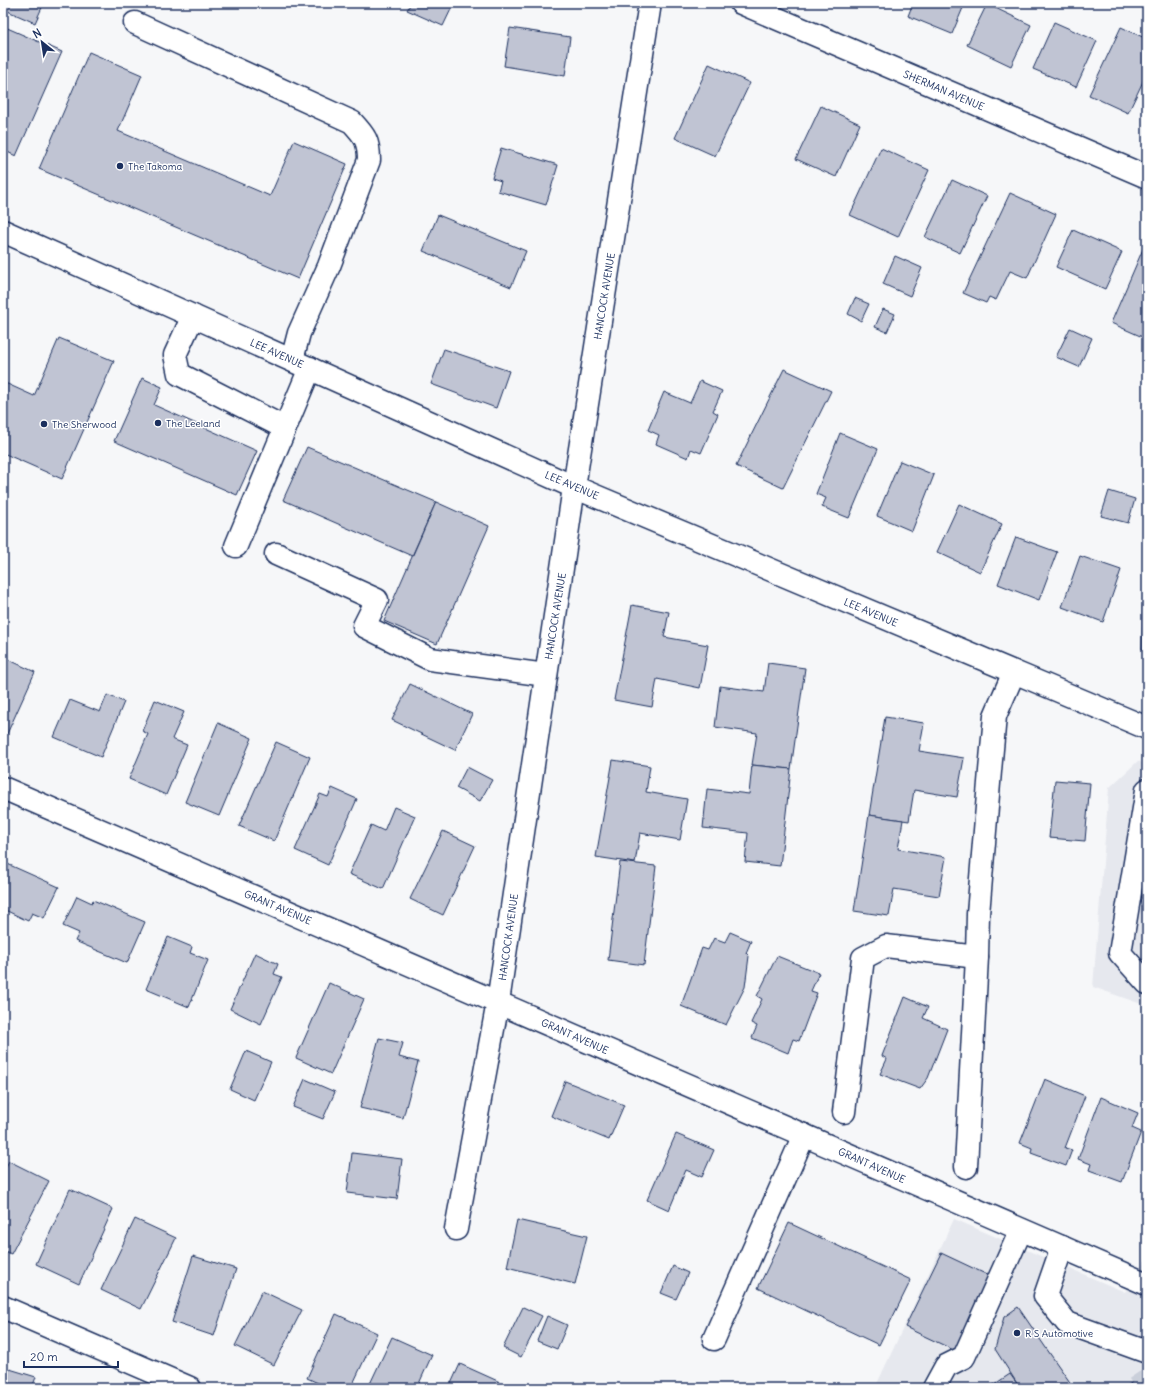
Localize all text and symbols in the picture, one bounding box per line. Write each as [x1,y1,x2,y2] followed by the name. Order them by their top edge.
[22,22,62,62] north arrow
[30,25,44,41] text: N
[901,68,986,113] street label: SHERMAN AVENUE
[128,160,182,173] place label: The Takoma
[115,161,125,171] marker: The Takoma
[591,252,618,340] street label: HANCOCK AVENUE
[248,336,306,371] street label: LEE AVENUE
[166,417,220,430] place label: The Leeland
[52,418,117,431] place label: The Sherwood
[153,418,163,428] marker: The Leeland
[39,419,49,429] marker: The Sherwood
[543,468,601,503] street label: LEE AVENUE
[542,572,569,660] street label: HANCOCK AVENUE
[842,595,900,630] street label: LEE AVENUE
[242,887,314,928] street label: GRANT AVENUE
[496,893,521,981] street label: HANCOCK AVENUE
[539,1016,611,1057] street label: GRANT AVENUE
[836,1145,908,1186] street label: GRANT AVENUE
[1025,1327,1093,1340] place label: R S Automotive
[1012,1328,1022,1338] marker: R S Automotive
[24,1343,118,1369] scale bar
[30,1349,58,1364] text: 20 m

